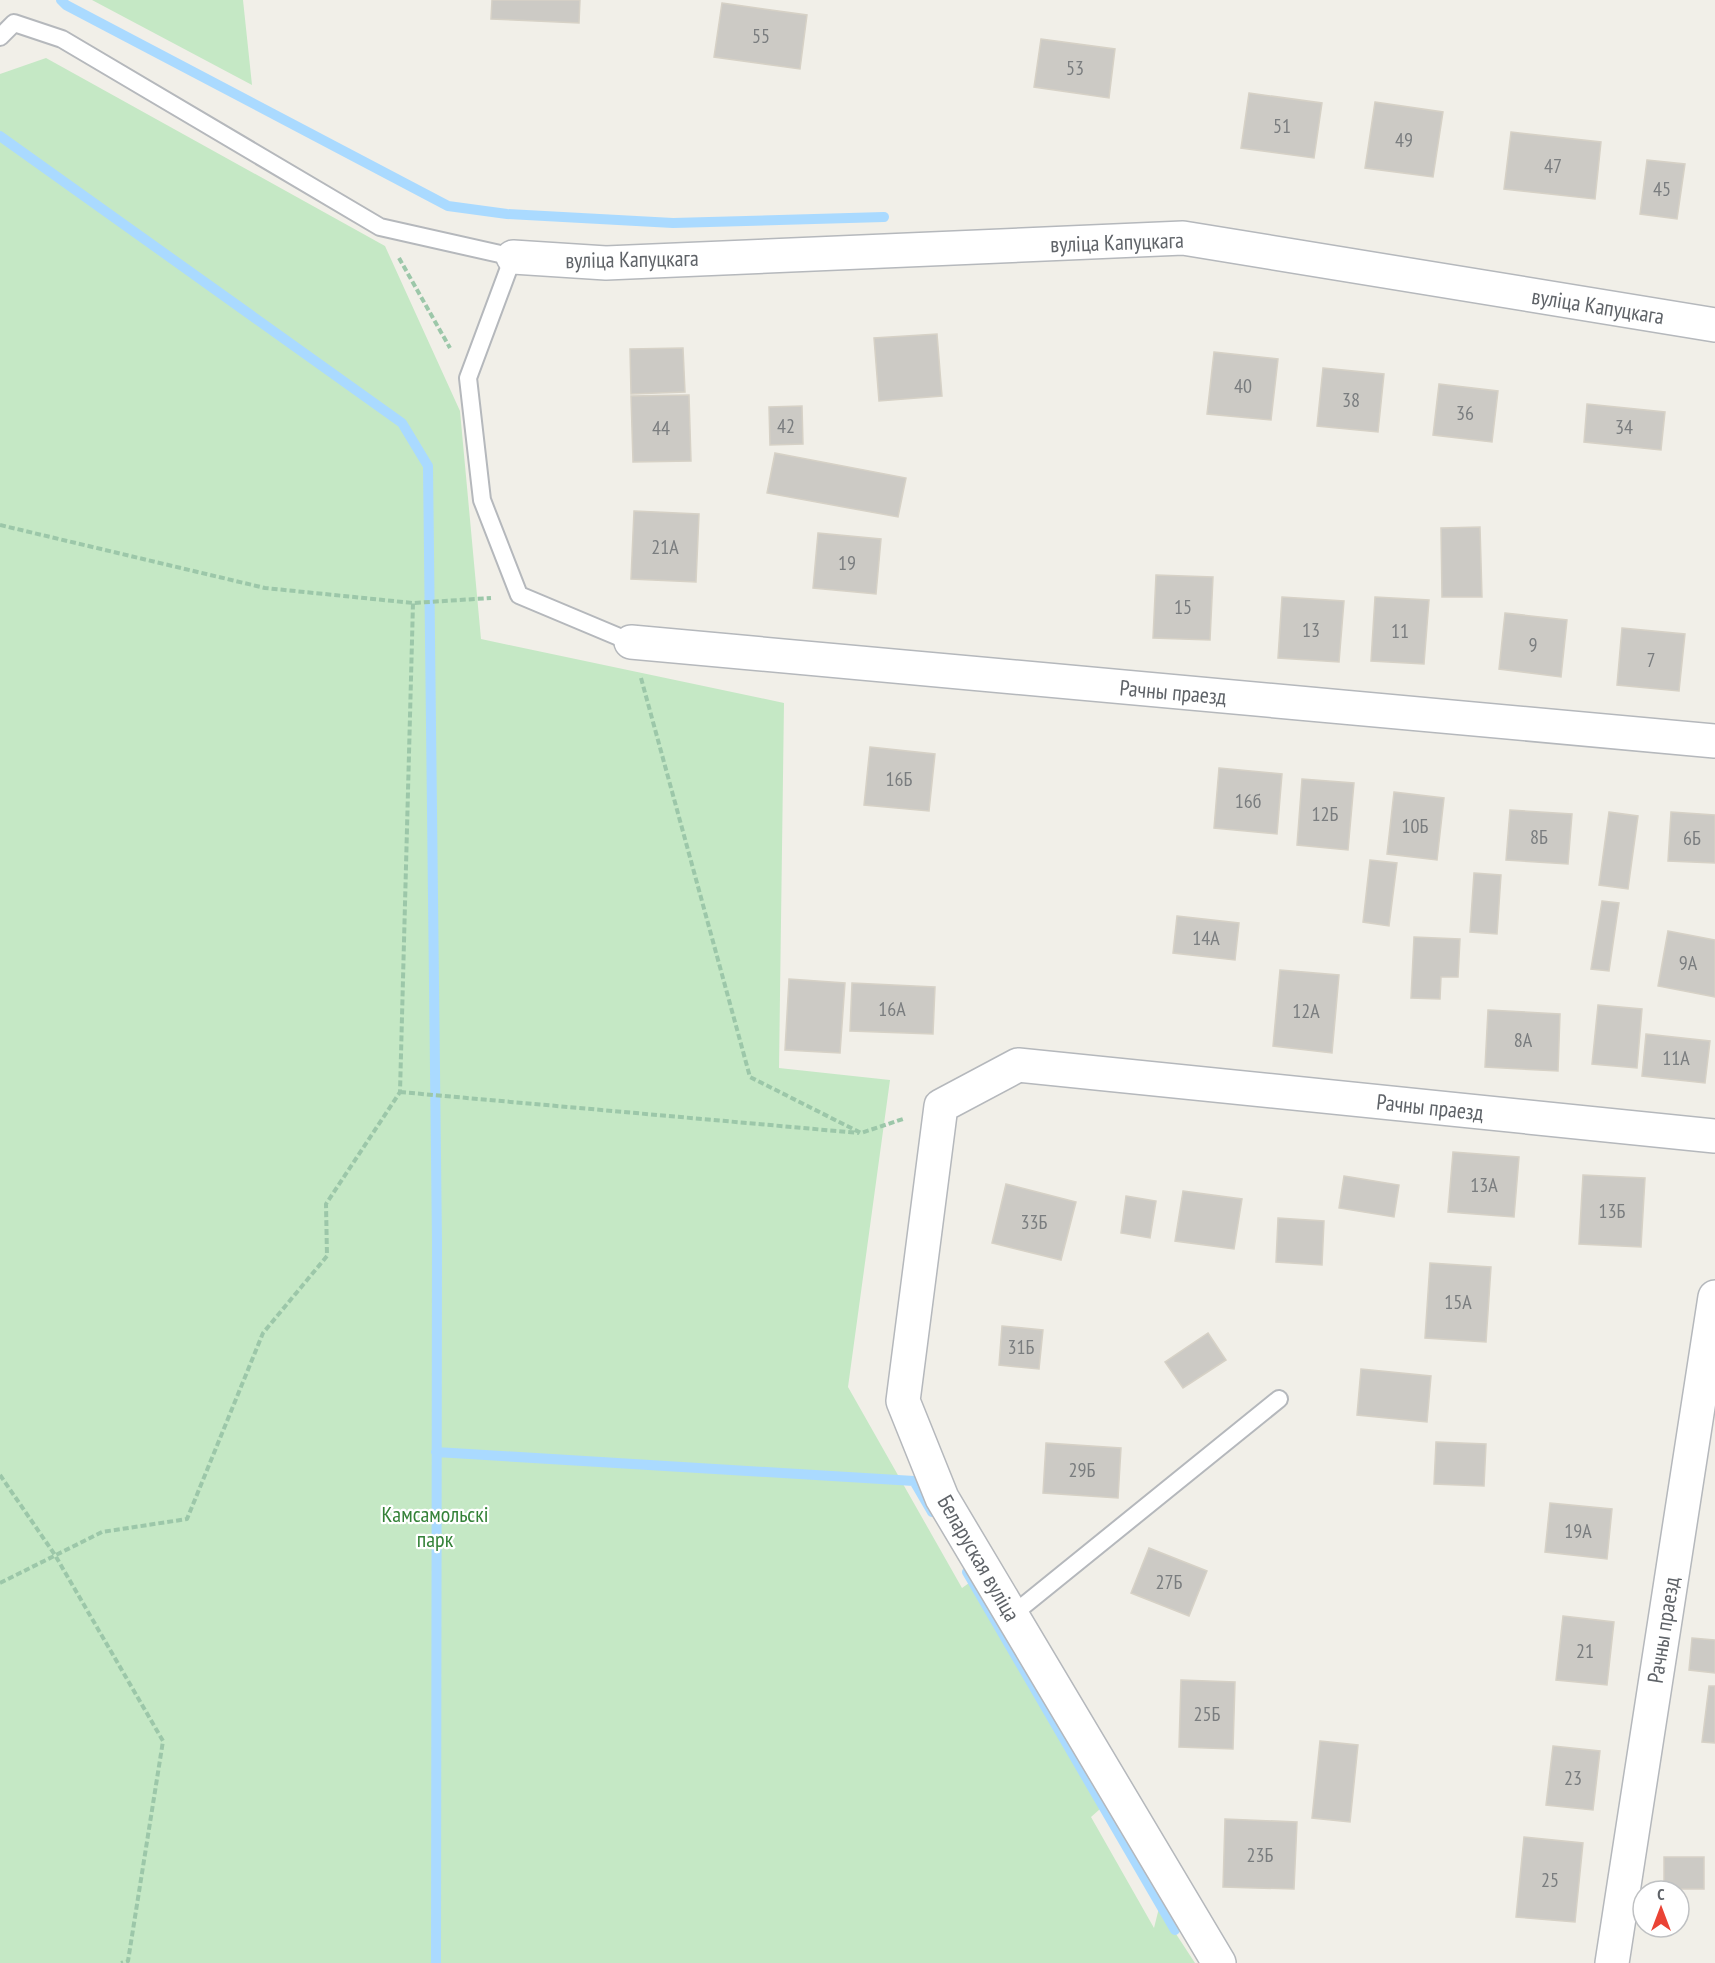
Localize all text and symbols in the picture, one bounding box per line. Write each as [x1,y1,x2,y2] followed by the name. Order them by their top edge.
[752,23,770,49] house number: 55
[1066,55,1084,81] house number: 53
[1273,113,1291,139] house number: 51
[1395,127,1413,153] house number: 49
[1544,153,1562,179] house number: 47
[1653,176,1671,202] house number: 45
[1050,226,1184,258] street label: вуліца Капуцкага
[565,244,699,274] street label: вуліца Капуцкага
[1530,282,1666,330] street label: вуліца Капуцкага
[1234,373,1252,399] house number: 40
[1342,387,1360,413] house number: 38
[1456,400,1474,426] house number: 36
[777,413,795,439] house number: 42
[1615,414,1633,440] house number: 34
[652,415,670,441] house number: 44
[651,534,679,560] house number: 21А
[838,550,856,576] house number: 19
[1174,594,1192,620] house number: 15
[1302,617,1320,643] house number: 13
[1391,618,1409,644] house number: 11
[1529,632,1538,658] house number: 9
[1647,647,1656,673] house number: 7
[1118,673,1228,711] street label: Рачны праезд
[886,766,913,792] house number: 16Б
[1235,788,1261,814] house number: 16б
[1312,801,1339,827] house number: 12Б
[1402,813,1429,839] house number: 10Б
[1530,824,1548,850] house number: 8Б
[1683,825,1701,851] house number: 6Б
[1192,925,1220,951] house number: 14А
[1679,950,1698,976] house number: 9А
[878,996,906,1022] house number: 16А
[1292,998,1320,1024] house number: 12А
[1514,1027,1533,1053] house number: 8А
[1662,1045,1690,1071] house number: 11А
[1375,1087,1485,1127] street label: Рачны праезд
[1470,1172,1498,1198] house number: 13А
[1599,1198,1626,1224] house number: 13Б
[1021,1209,1048,1235] house number: 33Б
[1444,1289,1472,1315] house number: 15А
[1008,1334,1035,1360] house number: 31Б
[1069,1457,1096,1483] house number: 29Б
[932,1490,1026,1626] street label: Беларуская вуліца
[382,1500,488,1553] park label: Камсамольскі парк
[1564,1518,1592,1544] house number: 19А
[1156,1569,1183,1595] house number: 27Б
[1641,1575,1685,1685] street label: Рачны праезд
[1576,1638,1594,1664] house number: 21
[1194,1701,1221,1727] house number: 25Б
[1564,1765,1582,1791] house number: 23
[1247,1842,1274,1868] house number: 23Б
[1541,1867,1559,1893] house number: 25
[1631,1879,1691,1939] north arrow
[1657,1884,1665,1904] text: С

